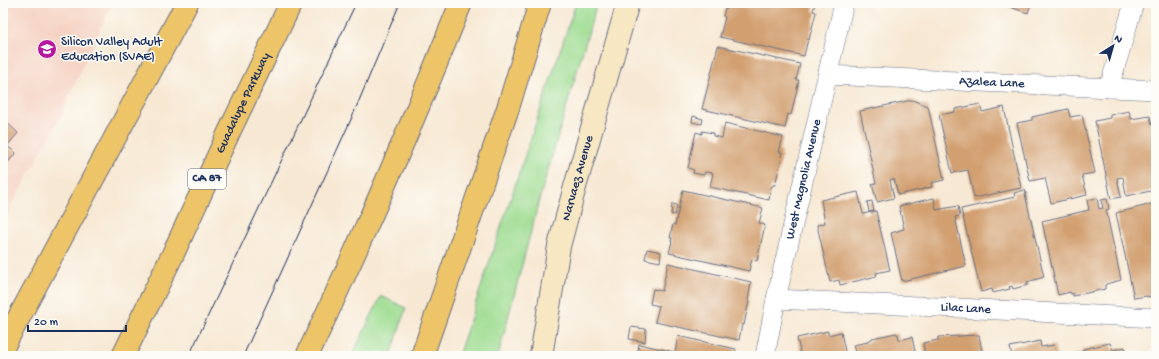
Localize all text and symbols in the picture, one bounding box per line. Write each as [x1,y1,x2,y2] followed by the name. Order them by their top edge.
[1093,26,1133,66] north arrow
[1111,33,1124,47] text: N
[61,35,164,65] place label: Silicon Valley Adult Education (SVAE)
[36,38,58,60] school or university icon: Silicon Valley Adult Education (SVAE)
[213,50,274,156] street label: Guadalupe Parkway
[959,74,1025,92] street label: Azalea Lane
[782,117,825,241] street label: West Magnolia Avenue
[559,133,597,222] street label: Narvaez Avenue
[188,169,226,189] road number: CA 87
[940,300,991,317] street label: Lilac Lane
[28,307,126,333] scale bar
[34,316,59,330] text: 20 m

